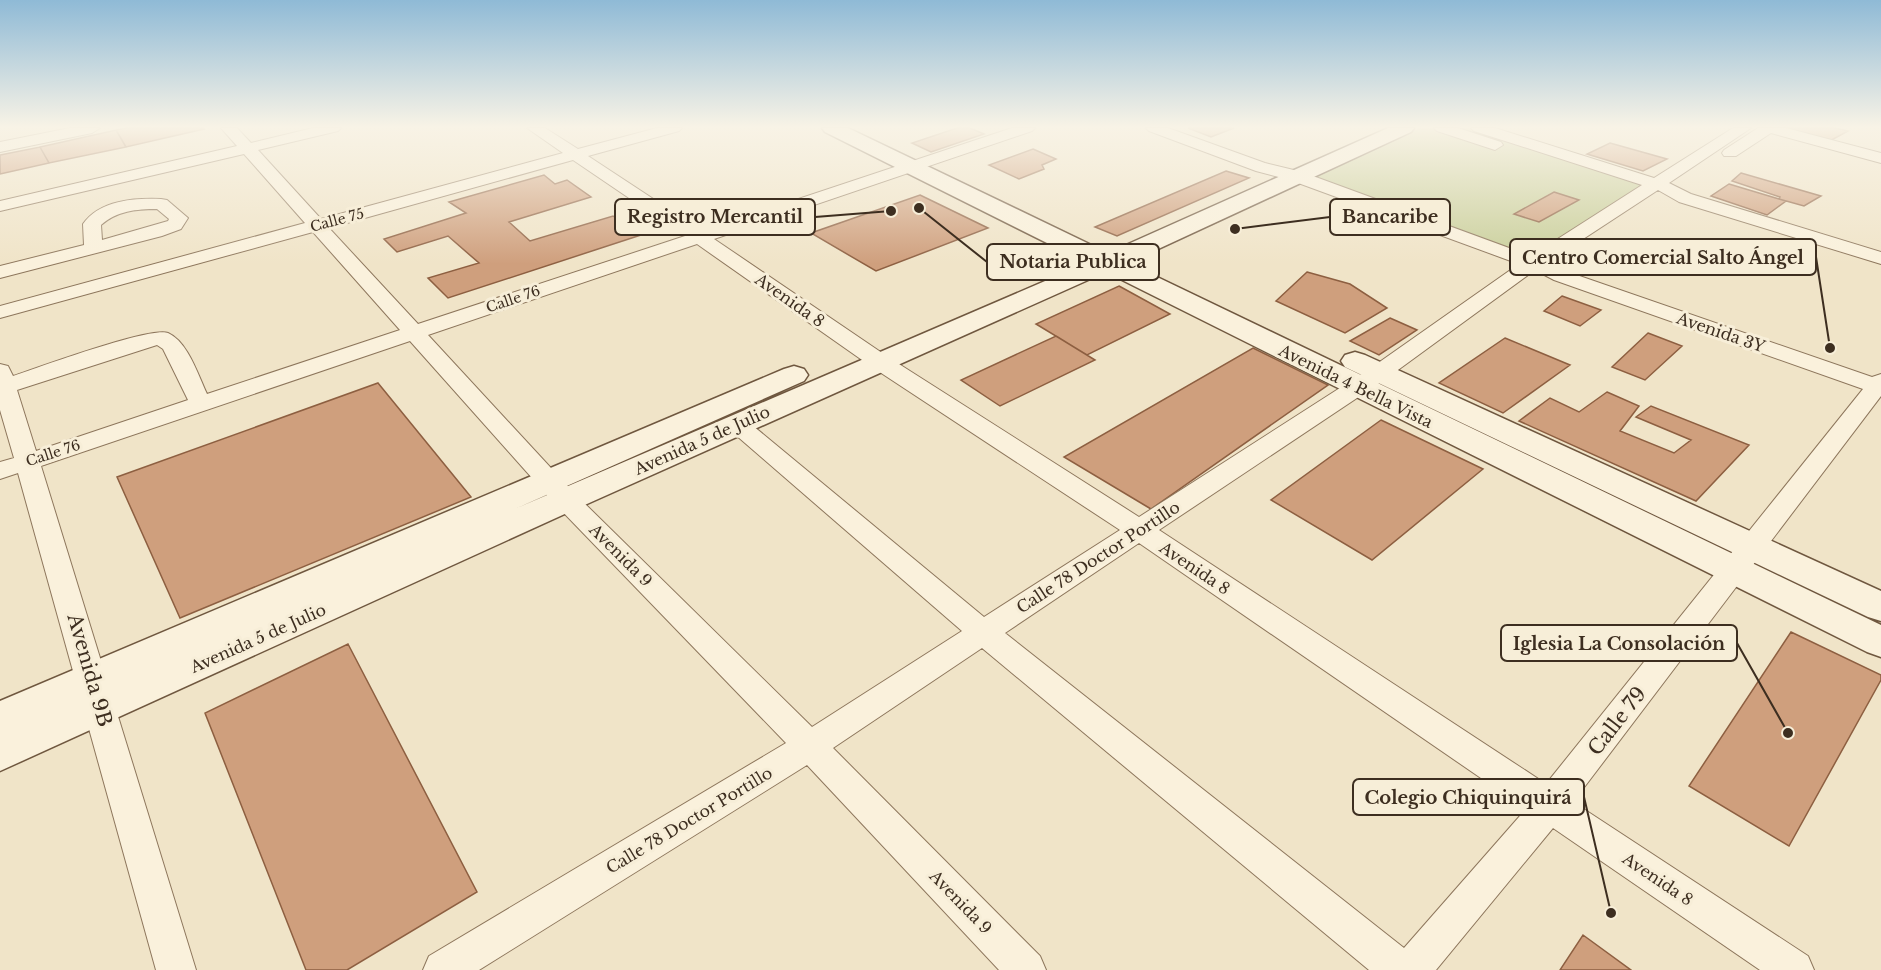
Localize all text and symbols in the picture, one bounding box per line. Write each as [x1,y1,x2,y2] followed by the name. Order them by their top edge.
[615,199,815,235] callout: Registro Mercantil
[1330,199,1450,235] callout: Bancaribe
[308,204,366,236] street label: Calle 75
[627,206,804,228] text: Registro Mercantil
[1342,206,1438,228] text: Bancaribe
[1510,239,1816,275] callout: Centro Comercial Salto Ángel
[987,244,1159,280] callout: Notaria Publica
[1522,246,1805,269] text: Centro Comercial Salto Ángel
[999,251,1147,273] text: Notaria Publica
[751,268,829,331] street label: Avenida 8
[484,281,542,317] street label: Calle 76
[1673,307,1768,357] street label: Avenida 3Y
[1275,340,1436,432] street label: Avenida 4 Bella Vista
[630,401,773,479] street label: Avenida 5 de Julio
[24,436,82,470] street label: Calle 76
[1013,497,1183,617] street label: Calle 78 Doctor Portillo
[585,519,657,591] street label: Avenida 9
[1155,537,1234,599] street label: Avenida 8
[186,599,329,677] street label: Avenida 5 de Julio
[62,610,118,729] street label: Avenida 9B
[1501,625,1737,661] callout: Iglesia La Consolación
[1513,633,1725,655] text: Iglesia La Consolación
[1583,682,1651,760] street label: Calle 79
[602,762,776,878] street label: Calle 78 Doctor Portillo
[1353,779,1584,815] callout: Colegio Chiquinquirá
[1364,787,1572,809] text: Colegio Chiquinquirá
[1618,848,1697,910] street label: Avenida 8
[925,865,996,938] street label: Avenida 9

